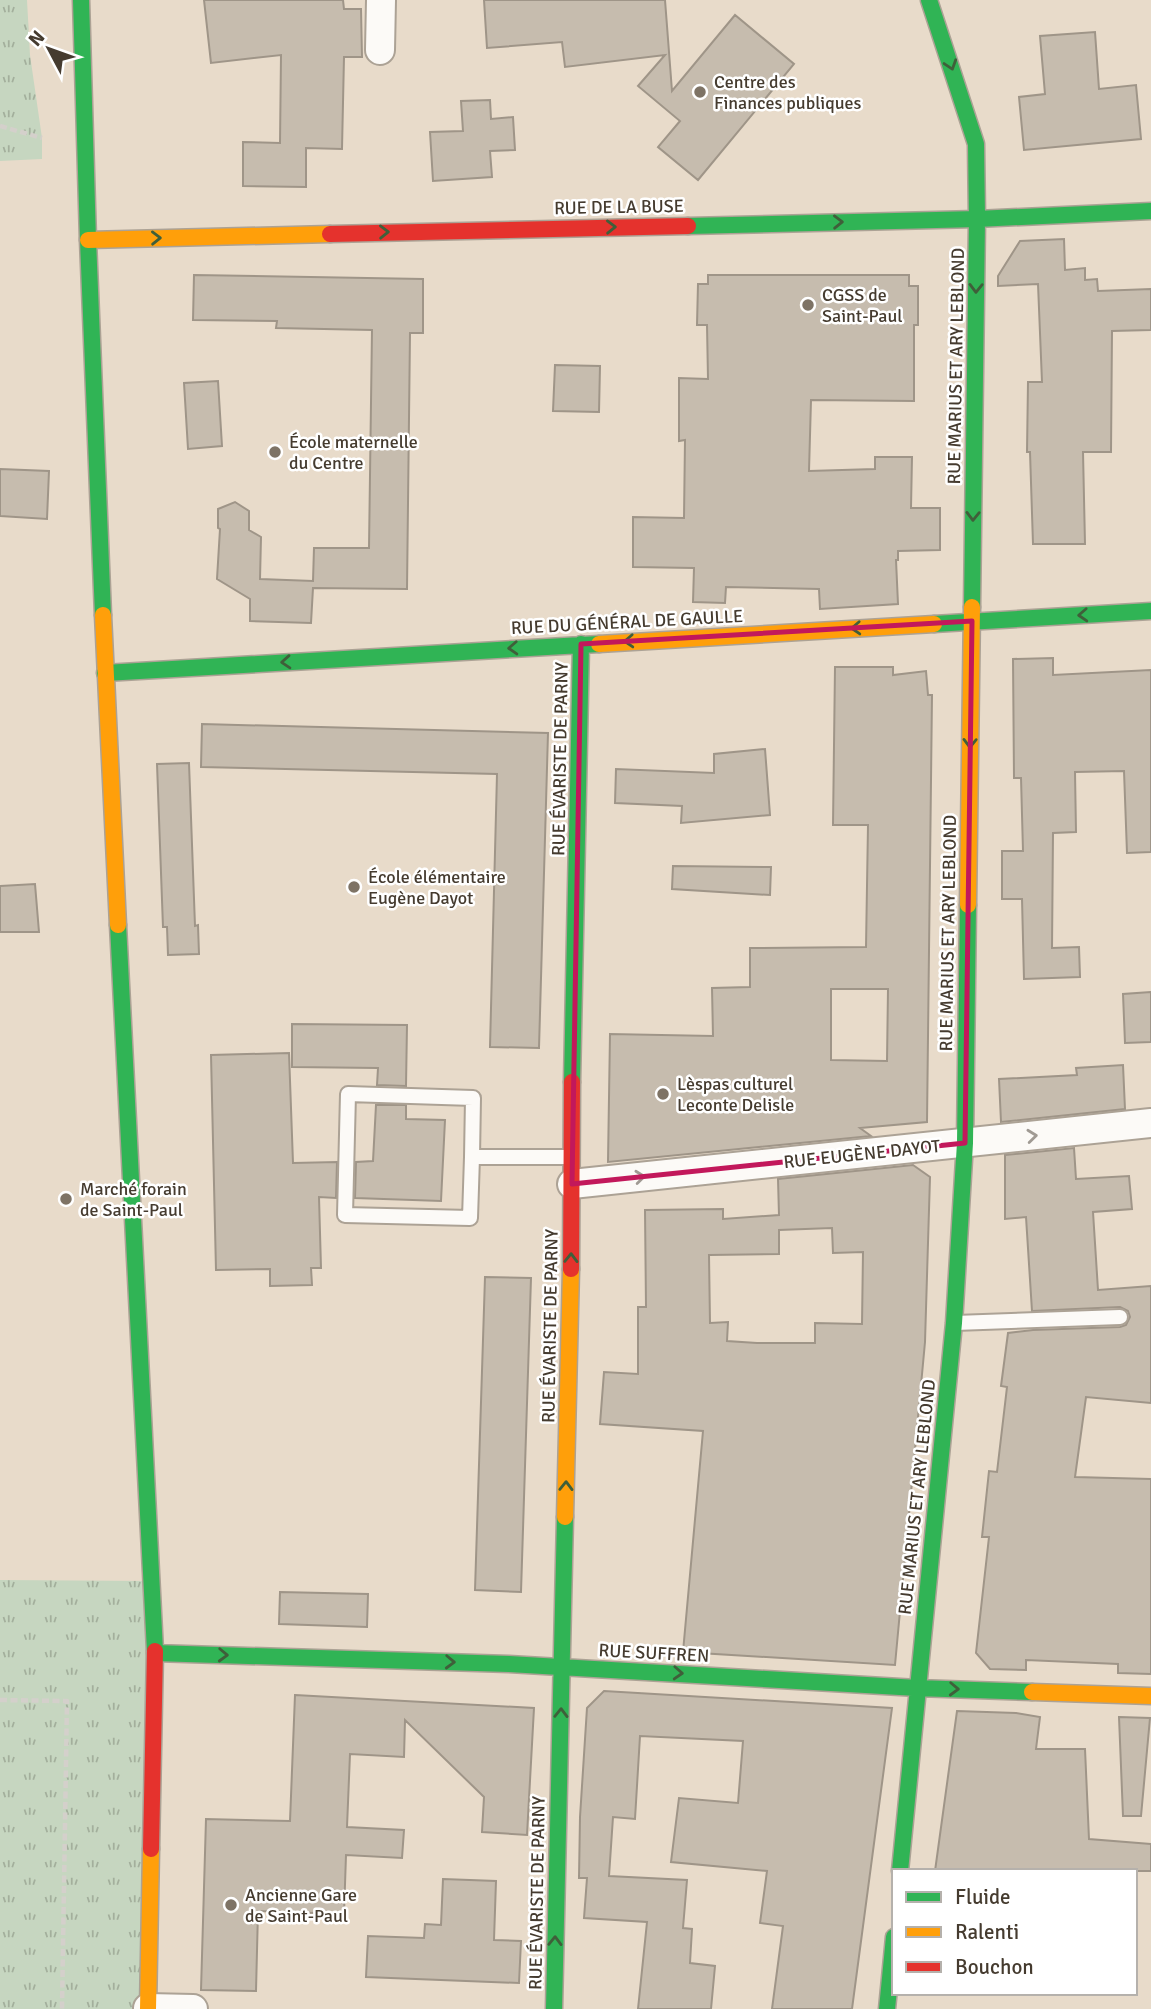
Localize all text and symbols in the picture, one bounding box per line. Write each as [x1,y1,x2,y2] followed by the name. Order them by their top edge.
[14,14,84,84] north arrow
[24,26,50,51] text: N
[943,58,957,70] one-way arrow
[714,71,862,114] place label: Centre des Finances publiques
[692,84,708,100] marker: Centre des Finances publiques
[554,195,684,219] street label: RUE DE LA BUSE
[834,214,844,230] one-way arrow
[606,219,617,234] one-way arrow
[378,224,389,239] one-way arrow
[151,230,162,245] one-way arrow
[943,247,969,485] street label: RUE MARIUS ET ARY LEBLOND
[822,284,903,327] place label: CGSS de Saint-Paul
[968,284,984,294] one-way arrow
[800,297,816,313] marker: CGSS de Saint-Paul
[289,431,418,474] place label: École maternelle du Centre
[267,444,283,460] marker: École maternelle du Centre
[965,511,981,521] one-way arrow
[510,605,744,639] street label: RUE DU GÉNÉRAL DE GAULLE
[1077,607,1088,622] one-way arrow
[850,620,861,635] one-way arrow
[623,633,634,648] one-way arrow
[508,640,519,655] one-way arrow
[280,654,291,669] one-way arrow
[547,662,573,856] street label: RUE ÉVARISTE DE PARNY
[963,738,978,749] one-way arrow
[935,814,961,1052] street label: RUE MARIUS ET ARY LEBLOND
[368,866,506,909] place label: École élémentaire Eugène Dayot
[346,879,362,895] marker: École élémentaire Eugène Dayot
[677,1073,794,1116] place label: Lèspas culturel Leconte Delisle
[655,1086,671,1102] marker: Lèspas culturel Leconte Delisle
[1027,1128,1038,1143] one-way arrow
[783,1135,942,1173] street label: RUE EUGÈNE DAYOT
[635,1170,646,1185] one-way arrow
[80,1178,187,1221] place label: Marché forain de Saint-Paul
[58,1191,74,1207] marker: Marché forain de Saint-Paul
[537,1229,563,1423] street label: RUE ÉVARISTE DE PARNY
[564,1253,579,1264] one-way arrow
[894,1378,940,1616] street label: RUE MARIUS ET ARY LEBLOND
[558,1480,574,1491] one-way arrow
[598,1639,710,1667] street label: RUE SUFFREN
[218,1648,229,1663] one-way arrow
[445,1655,456,1670] one-way arrow
[672,1666,683,1681] one-way arrow
[948,1681,959,1696] one-way arrow
[553,1708,568,1719] one-way arrow
[524,1796,550,1990] street label: RUE ÉVARISTE DE PARNY
[892,1869,1137,1995] legend
[245,1884,357,1927] place label: Ancienne Gare de Saint-Paul
[955,1884,1011,1910] text: Fluide
[223,1897,239,1913] marker: Ancienne Gare de Saint-Paul
[955,1919,1019,1945] text: Ralenti
[548,1935,563,1946] one-way arrow
[955,1954,1034,1980] text: Bouchon

